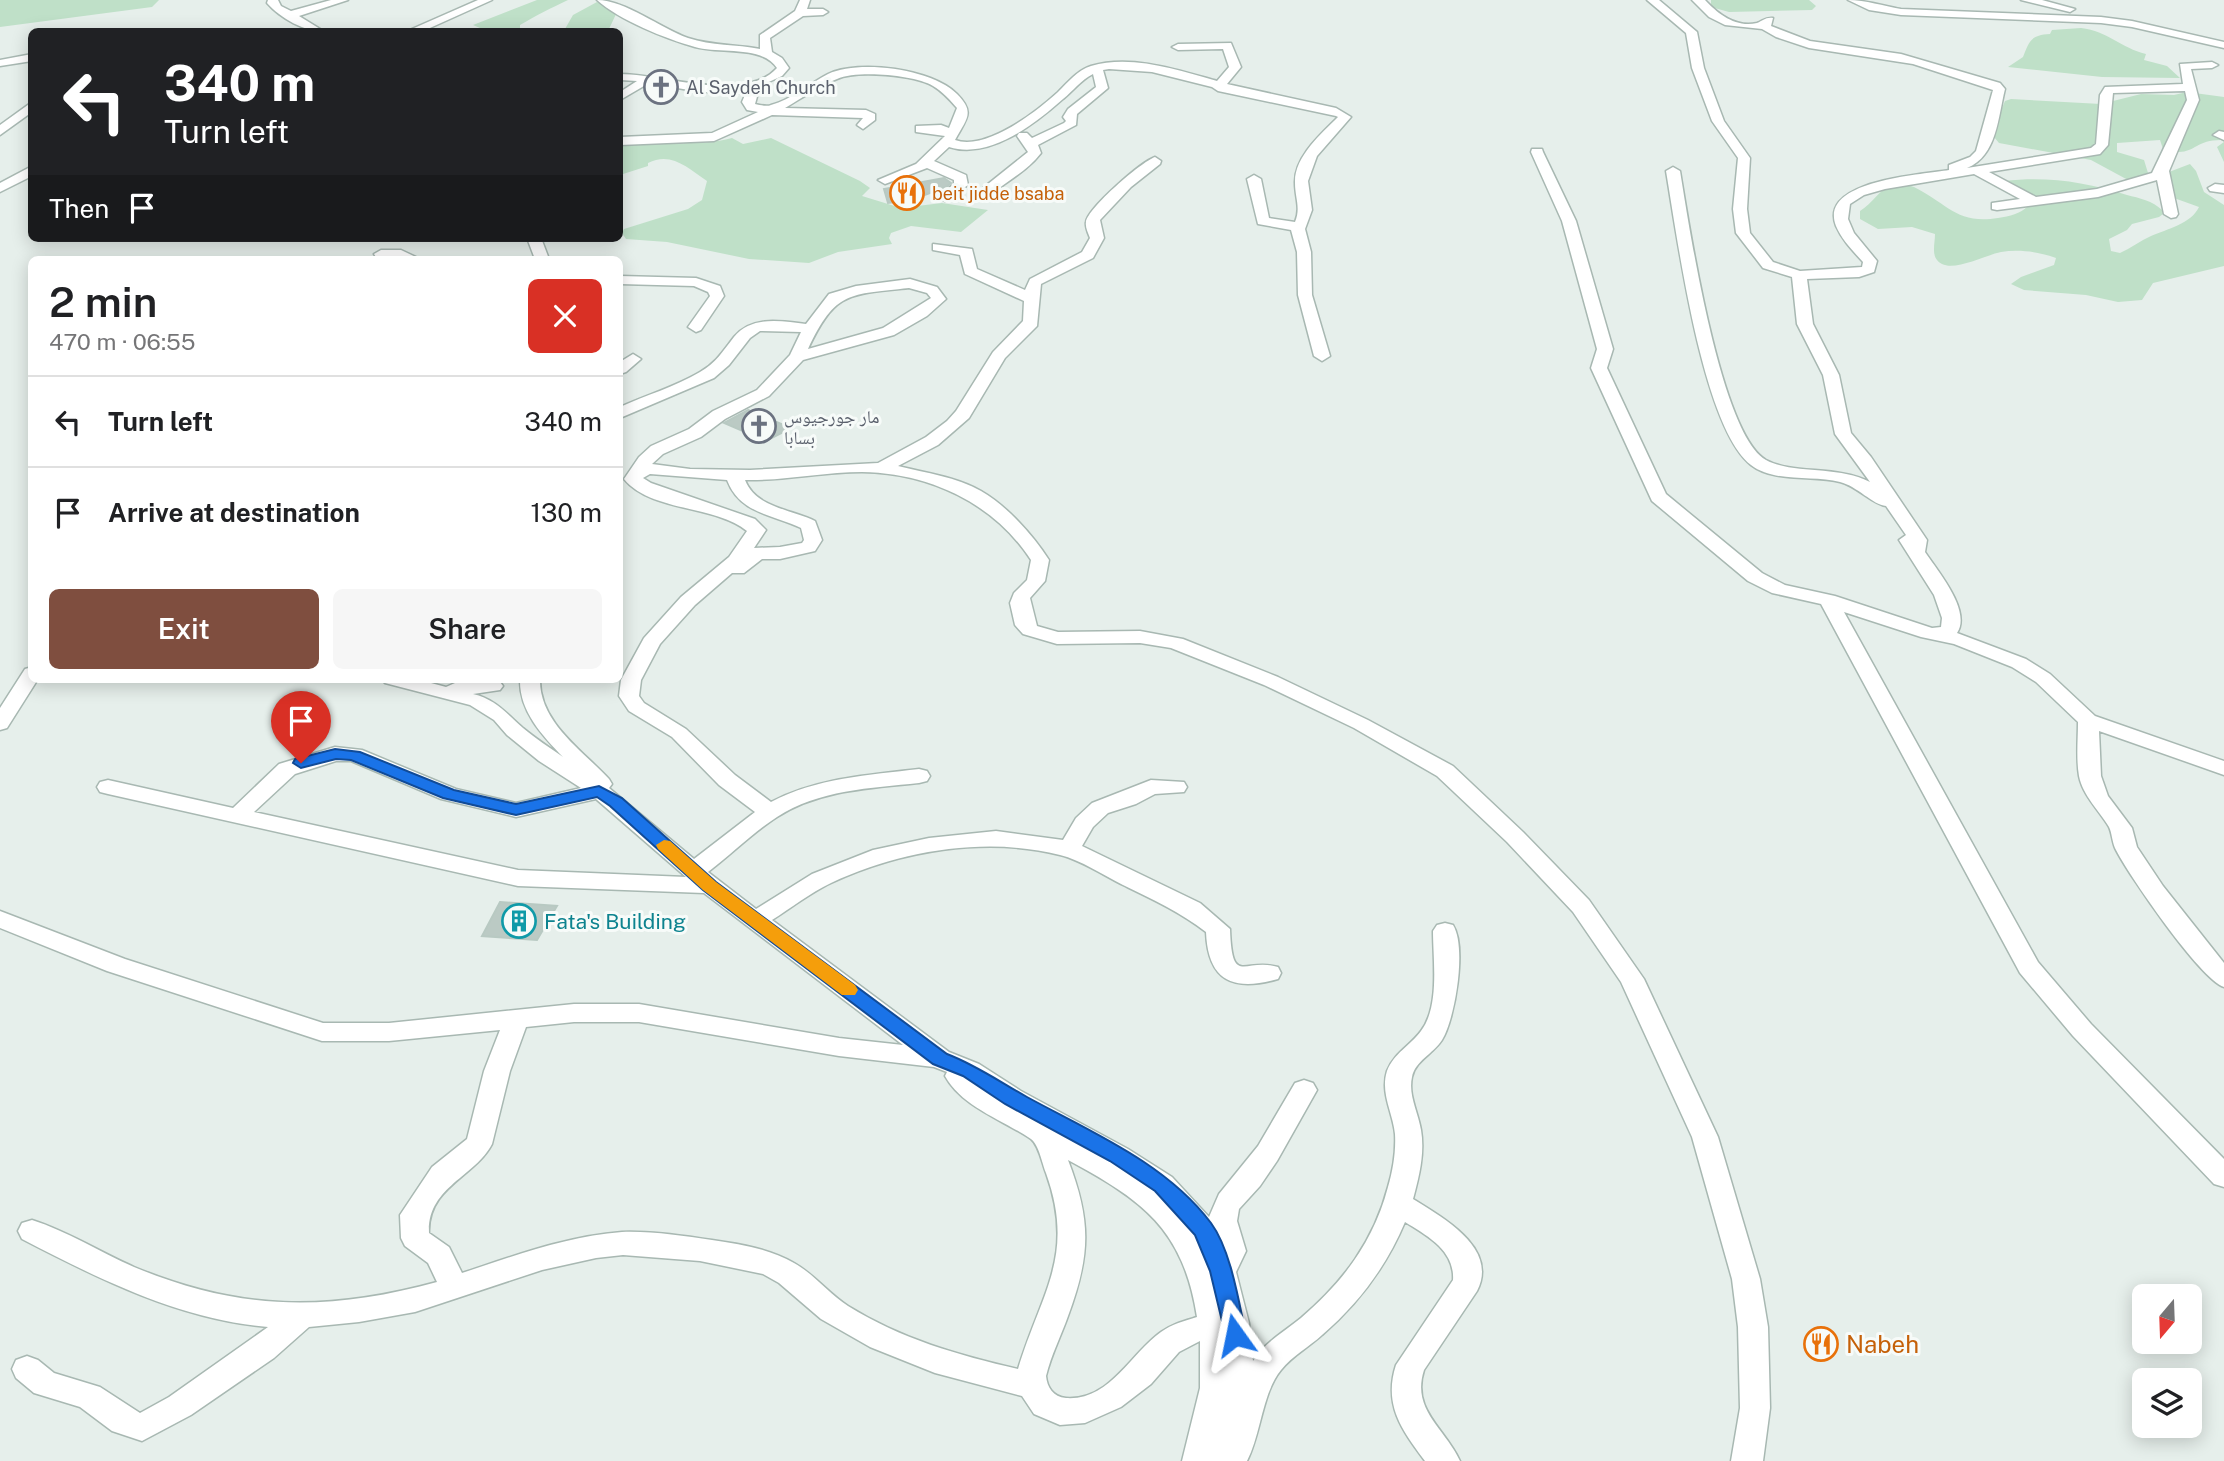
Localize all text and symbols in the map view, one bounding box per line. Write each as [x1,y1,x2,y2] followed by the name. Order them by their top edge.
[164,54,315,112] text: 340 m
[49,56,140,147] icon: left
[642,68,680,106] church icon: Al Saydeh Church
[686,77,836,98] place label: Al Saydeh Church
[164,113,289,150] text: Turn left
[888,174,926,212] restaurant icon: beit jidde bsaba
[932,183,1064,204] place label: beit jidde bsaba
[123,189,161,227] icon: arrive
[49,193,109,224] text: Then
[49,277,157,326] text: 2 min
[528,279,602,353] button: close
[49,328,196,355] text: 470 m · 06:55
[49,403,87,441] icon: left
[108,406,213,437] text: Turn left
[525,406,602,437] text: 340 m
[784,406,880,448] place label: مار جورجيوس بسابا
[740,407,778,445] church icon: مار جورجيوس بسابا
[49,494,87,532] icon: arrive
[108,497,360,528] text: Arrive at destination
[530,497,602,528] text: 130 m
[49,589,319,669] button: Exit
[333,589,602,669] button: Share
[271,691,331,763] pin
[282,702,320,740] icon: arrive
[500,902,538,940] building icon: Fata's Building
[544,909,686,934] place label: Fata's Building
[2132,1284,2202,1354] north arrow
[2132,1284,2202,1438] map controls
[1198,1298,1272,1372] position arrow
[1802,1325,1840,1363] restaurant icon: Nabeh
[1846,1330,1919,1358] place label: Nabeh
[2132,1368,2202,1438] button: layers

